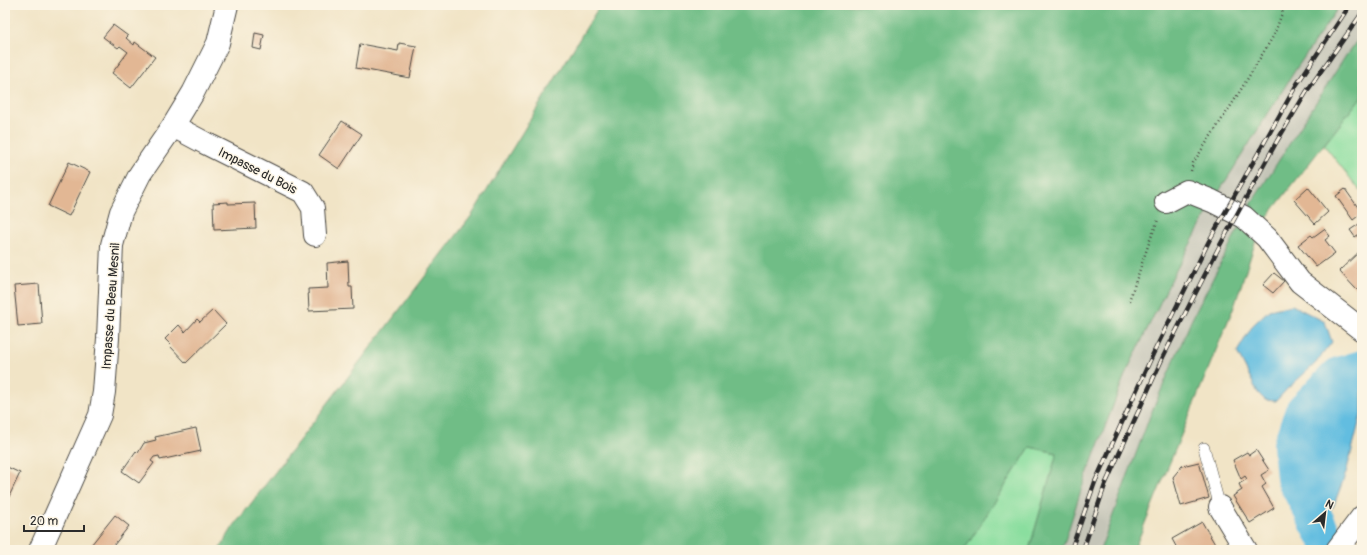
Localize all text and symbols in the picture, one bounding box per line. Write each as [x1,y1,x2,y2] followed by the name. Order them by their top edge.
[215,144,300,198] street label: Impasse du Bois
[99,242,123,370] street label: Impasse du Beau Mesnil
[1305,493,1345,533] north arrow
[1323,497,1336,512] text: N
[24,507,84,533] scale bar
[30,514,59,529] text: 20 m

